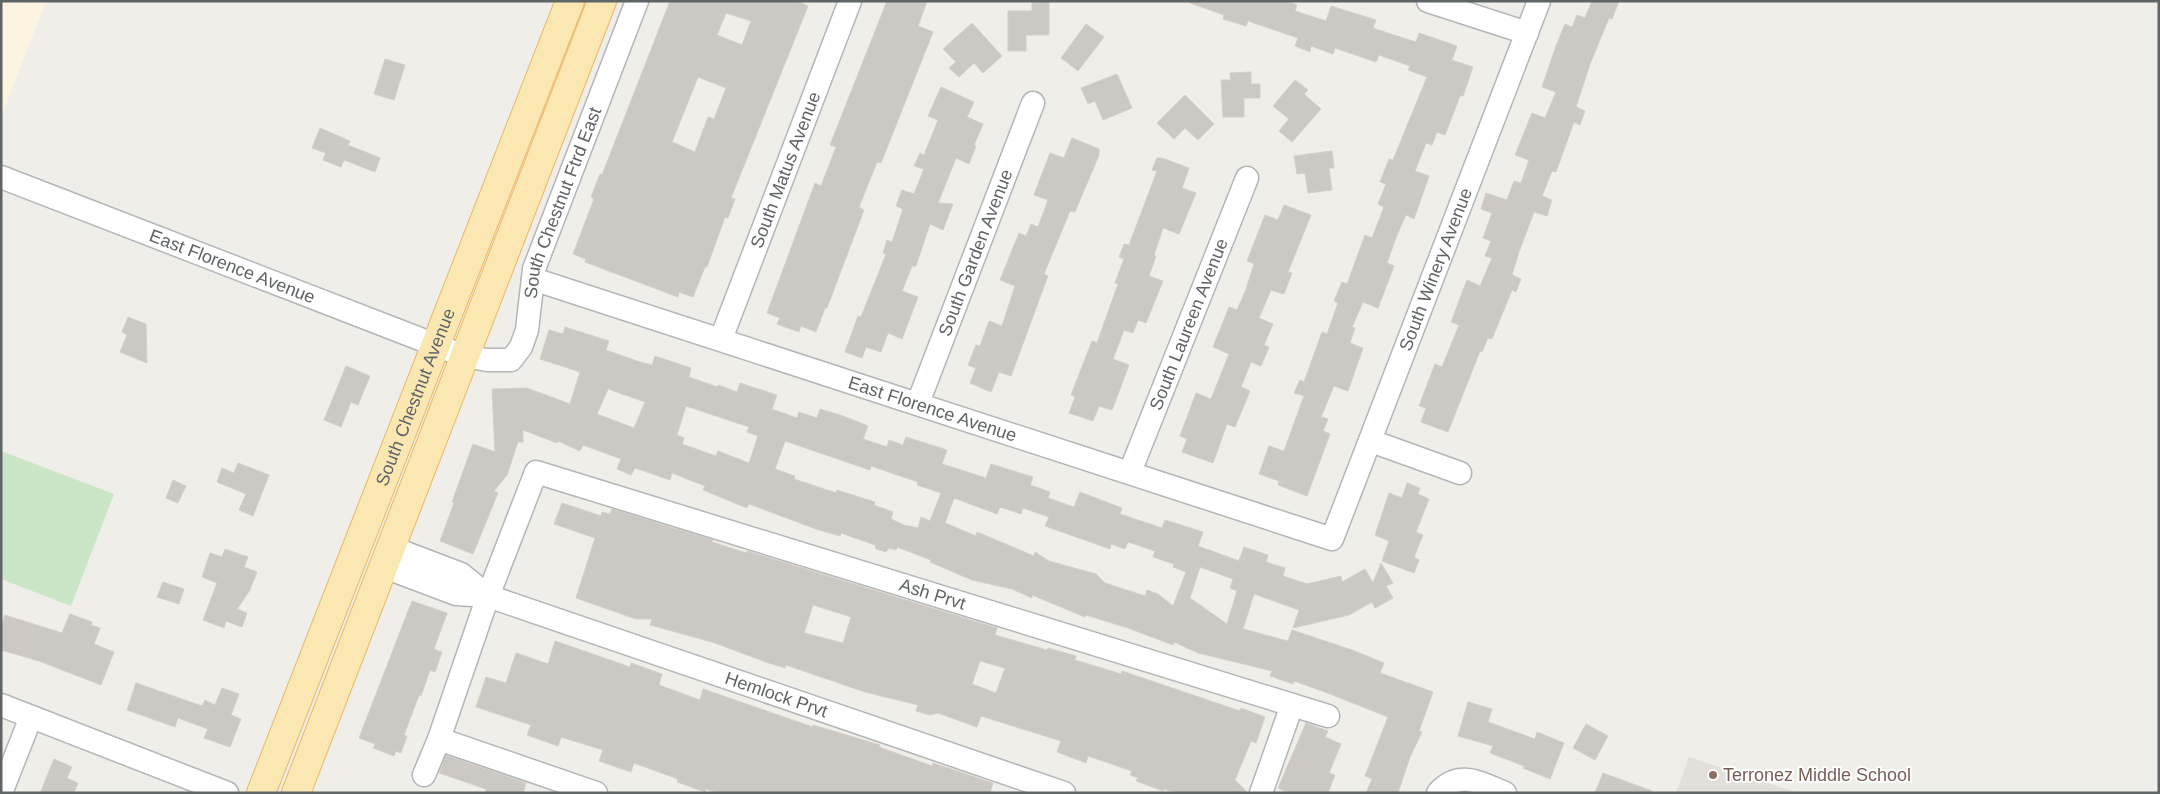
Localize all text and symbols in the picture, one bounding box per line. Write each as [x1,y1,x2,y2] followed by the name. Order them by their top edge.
[747,89,824,251] street label: South Matus Avenue
[521,104,605,300] street label: South Chestnut Ftrd East
[935,166,1017,339] street label: South Garden Avenue
[1395,185,1476,354] street label: South Winery Avenue
[147,225,318,307] street label: East Florence Avenue
[1146,236,1232,413] street label: South Laureen Avenue
[372,305,459,489] street label: South Chestnut Avenue
[846,372,1019,446] street label: East Florence Avenue
[897,575,968,614] street label: Ash Prvt
[723,668,830,721] street label: Hemlock Prvt
[1723,765,1911,785] place label: Terronez Middle School
[1707,769,1719,781] marker: Terronez Middle School

